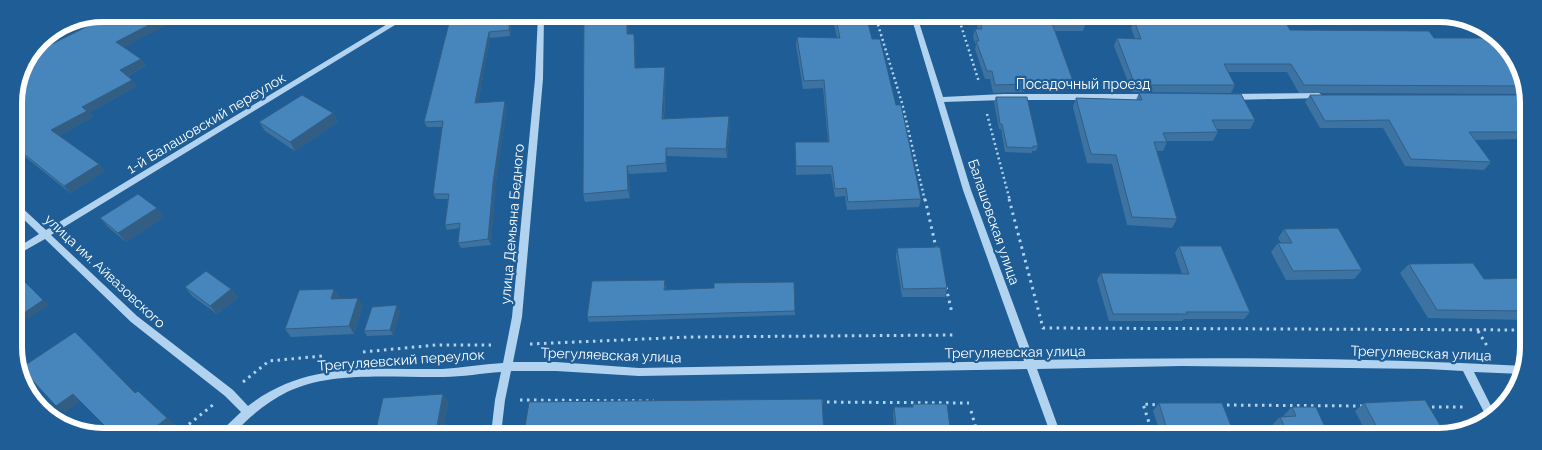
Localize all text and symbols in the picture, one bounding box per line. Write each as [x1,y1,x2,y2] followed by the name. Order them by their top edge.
[124,69,288,177] street label: 1-й Балашовский переулок
[1016,76,1150,92] street label: Посадочный проезд
[497,143,527,305] street label: улица Демьяна Бедного
[965,157,1023,287] street label: Балашовская улица
[41,211,169,331] street label: улица им. Айвазовского
[944,343,1086,361] street label: Трегуляевская улица
[1350,343,1492,363] street label: Трегуляевская улица
[540,345,682,365] street label: Трегуляевская улица
[317,346,485,374] street label: Трегуляевский переулок

